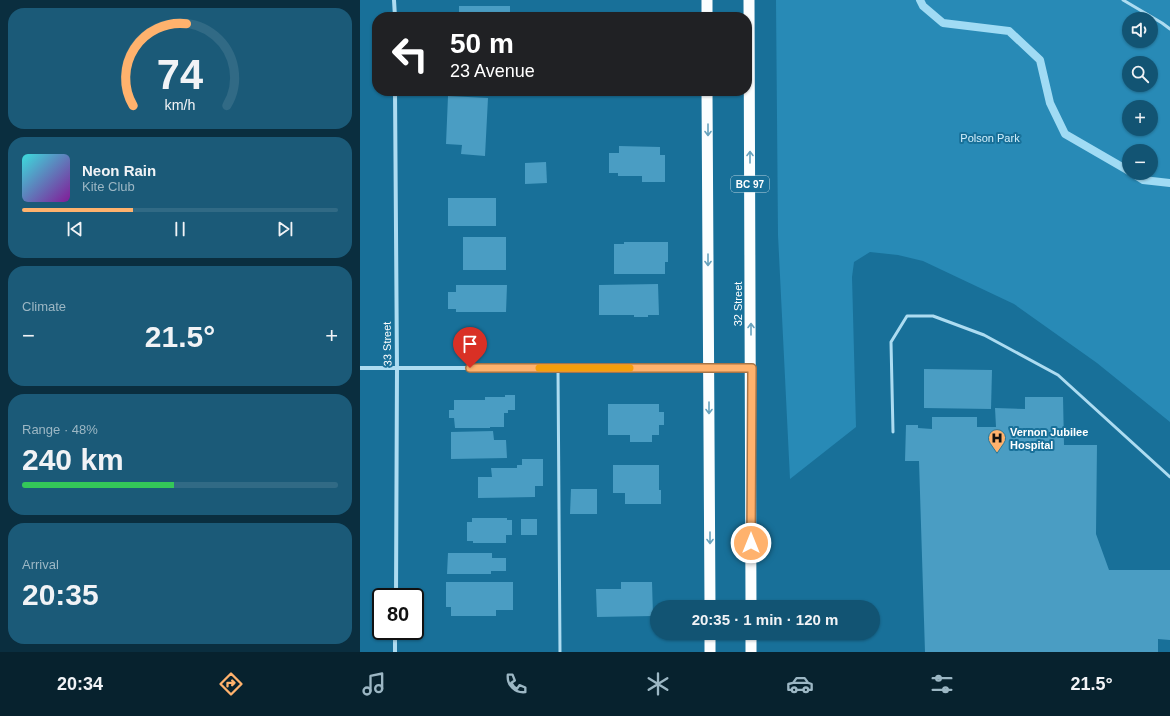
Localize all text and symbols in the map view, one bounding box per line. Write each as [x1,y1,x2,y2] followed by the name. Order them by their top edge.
[1122,12,1158,180] map controls
[1122,12,1158,48] button: sound
[384,28,436,80] icon: left
[450,28,514,59] text: 50 m
[157,51,203,98] text: 74
[1122,56,1158,92] button: search
[450,61,535,81] text: 23 Avenue
[165,97,196,113] text: km/h
[1122,100,1158,136] button: +
[704,123,712,136] one-way arrow
[960,132,1020,144] park label: Polson Park
[1122,144,1158,180] button: −
[746,151,754,164] one-way arrow
[82,162,156,179] text: Neon Rain
[731,176,769,192] road number: BC 97
[82,179,135,194] text: Kite Club
[64,218,86,240] icon: previous
[169,218,191,240] icon: pause
[274,218,296,240] icon: next
[704,253,712,266] one-way arrow
[732,282,744,326] street label: 32 Street
[22,299,66,314] text: Climate
[145,320,215,353] text: 21.5°
[381,322,393,366] street label: 33 Street
[22,323,35,348] text: −
[325,323,338,348] text: +
[747,323,755,336] one-way arrow
[453,327,487,368] pin
[459,333,481,355] icon: arrive
[705,401,713,414] one-way arrow
[22,422,98,437] text: Range · 48%
[1010,426,1088,451] place label: Vernon Jubilee Hospital
[987,428,1007,453] hospital icon: Vernon Jubilee Hospital
[22,443,124,476] text: 240 km
[730,522,772,564] position arrow
[706,531,714,544] one-way arrow
[22,557,59,572] text: Arrival
[22,578,99,611] text: 20:35
[372,588,424,640] speed limit sign: 80
[692,611,838,628] text: 20:35 · 1 min · 120 m
[217,670,245,698] icon: directions
[360,670,388,698] icon: music
[502,670,530,698] icon: phone
[644,670,672,698] icon: climate
[786,670,814,698] icon: car
[928,670,956,698] icon: filters
[57,674,103,694] text: 20:34
[1071,674,1113,694] text: 21.5°

